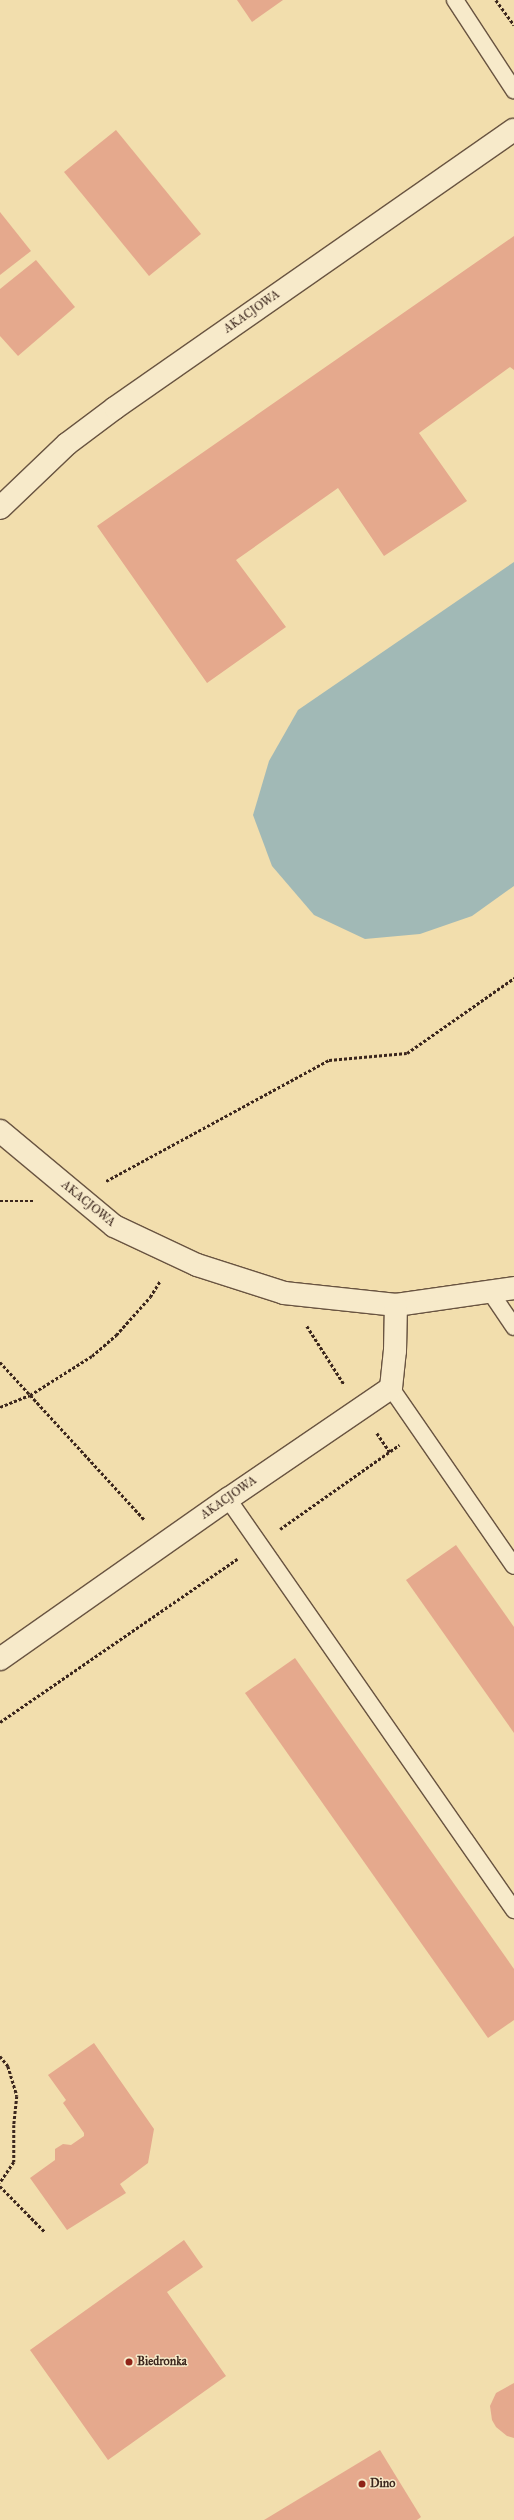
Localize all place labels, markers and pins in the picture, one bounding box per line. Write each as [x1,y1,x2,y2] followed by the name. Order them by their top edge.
[137,2355,187,2369] place label: Biedronka
[124,2357,134,2367] marker: Biedronka
[370,2477,395,2491] place label: Dino
[357,2479,367,2489] marker: Dino

